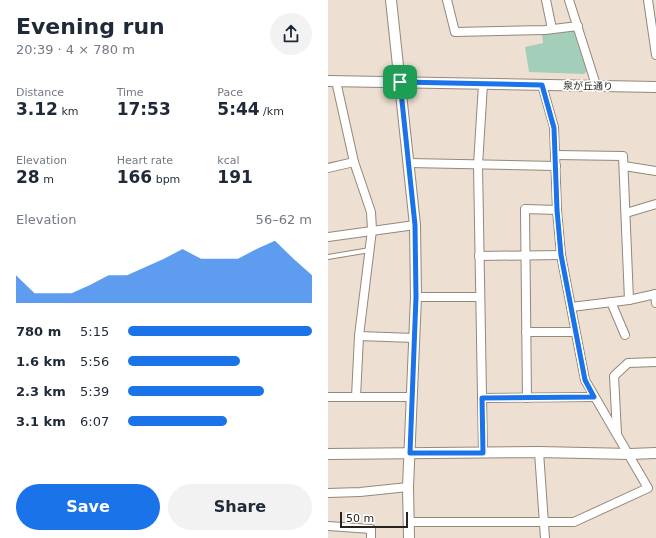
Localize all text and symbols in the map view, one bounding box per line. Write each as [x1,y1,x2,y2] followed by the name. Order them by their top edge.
[270,13,312,55] button: share
[16,14,165,39] text: Evening run
[16,42,135,57] text: 20:39 · 4 × 780 m
[383,65,417,99] pin
[389,71,411,93] icon: arrive
[563,80,613,92] street label: 泉が丘通り
[16,86,64,99] text: Distance
[117,86,144,99] text: Time
[217,86,243,99] text: Pace
[16,99,58,119] text: 3.12
[117,99,171,119] text: 17:53
[217,99,260,119] text: 5:44
[58,105,79,118] text: km
[260,105,284,118] text: /km
[16,154,67,167] text: Elevation
[117,154,173,167] text: Heart rate
[217,154,240,167] text: kcal
[16,167,40,187] text: 28
[117,167,152,187] text: 166
[217,167,253,187] text: 191
[40,173,54,186] text: m
[152,173,180,186] text: bpm
[16,212,76,227] text: Elevation
[256,212,312,227] text: 56–62 m
[16,324,61,339] text: 780 m
[80,324,109,339] text: 5:15
[16,354,66,369] text: 1.6 km
[80,354,109,369] text: 5:56
[16,384,66,399] text: 2.3 km
[80,384,109,399] text: 5:39
[16,414,66,429] text: 3.1 km
[80,414,109,429] text: 6:07
[16,484,160,530] button: Save
[168,484,312,530] button: Share
[340,510,408,529] scale bar
[346,512,374,525] text: 50 m

